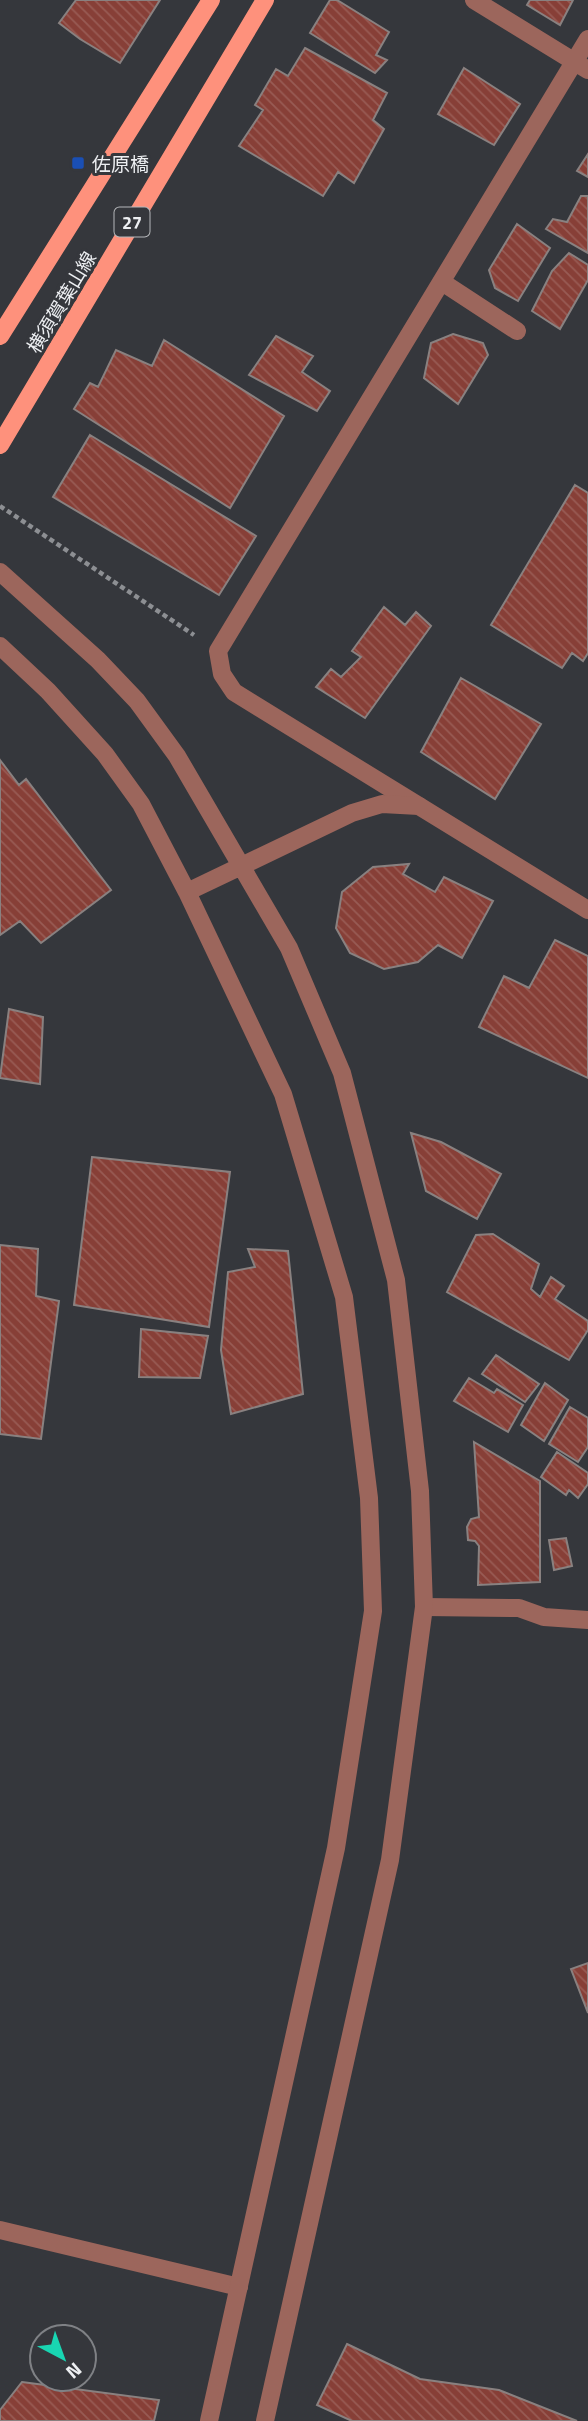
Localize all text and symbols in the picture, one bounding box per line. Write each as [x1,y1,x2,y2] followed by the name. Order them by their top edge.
[92,149,149,178] place label: 佐原橋
[70,155,86,171] marker: 佐原橋
[114,208,150,236] road number: 27
[19,246,103,358] street label: 横須賀葉山線
[28,2323,98,2393] north arrow
[60,2356,89,2386] text: N

